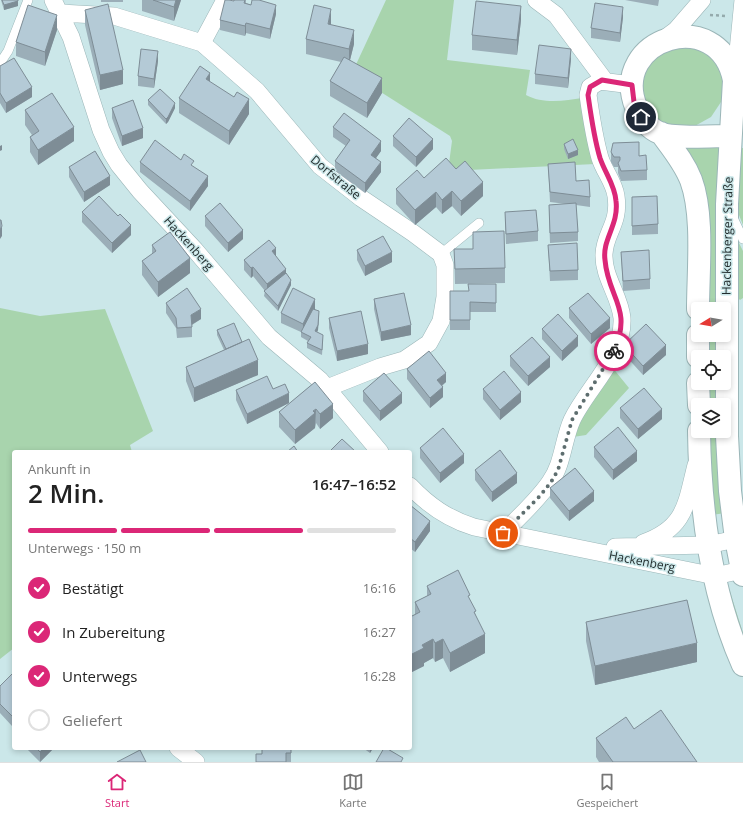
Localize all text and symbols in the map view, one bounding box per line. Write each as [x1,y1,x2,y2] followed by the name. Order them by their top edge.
[624,100,658,134] pin
[630,106,652,128] icon: home
[307,151,365,203] street label: Dorfstraße
[717,176,737,295] street label: Hackenberger Straße
[160,212,218,274] street label: Hackenberg
[691,302,731,342] north arrow
[691,302,731,438] map controls
[594,331,634,371] courier
[603,340,625,362] icon: bike
[691,350,731,390] button: locate
[691,398,731,438] button: layers
[28,460,91,478] text: Ankunft in
[312,474,396,494] text: 16:47–16:52
[28,475,104,511] text: 2 Min.
[486,516,520,550] pin
[492,522,514,544] icon: bag
[28,539,141,557] text: Unterwegs · 150 m
[607,546,677,576] street label: Hackenberg
[28,577,50,599] icon: check
[62,578,124,598] text: Bestätigt
[363,579,396,597] text: 16:16
[28,621,50,643] icon: check
[62,622,165,642] text: In Zubereitung
[363,623,396,641] text: 16:27
[28,665,50,687] icon: check
[62,666,137,686] text: Unterwegs
[363,667,396,685] text: 16:28
[62,710,122,730] text: Geliefert
[105,771,129,810] tab: Start
[339,771,367,810] tab: Karte
[576,771,638,810] tab: Gespeichert

